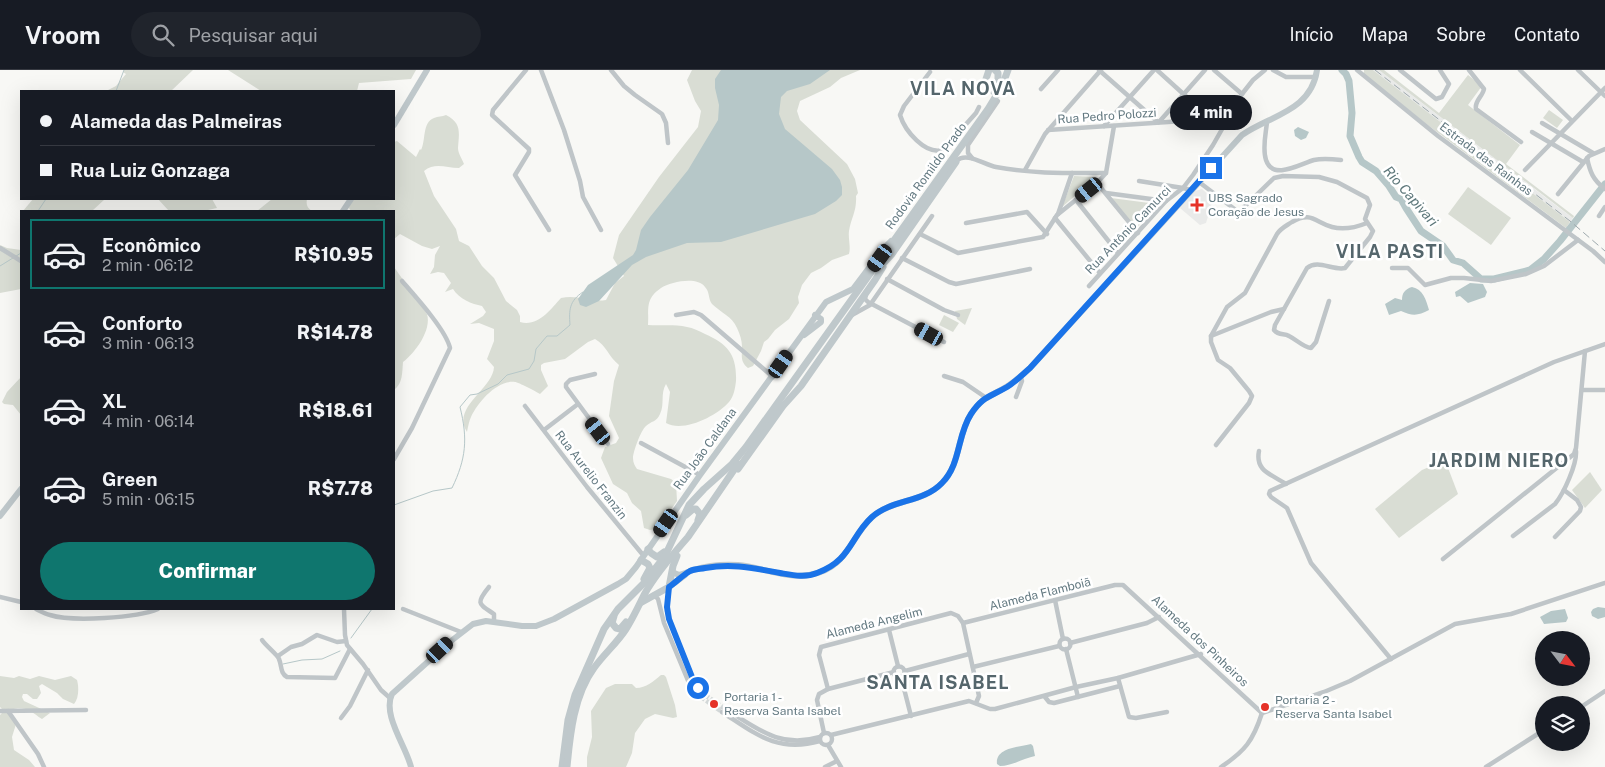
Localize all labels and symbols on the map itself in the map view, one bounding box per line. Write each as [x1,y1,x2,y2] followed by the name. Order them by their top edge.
[910,78,1016,99] district label: VILA NOVA
[1170,96,1252,131] callout: 4 min
[1057,106,1157,126] street label: Rua Pedro Polozzi
[883,120,969,232] street label: Rodovia Romildo Prado
[1437,120,1535,198] street label: Estrada das Rainhas
[1200,157,1222,179] route end
[1381,163,1442,230] water label: Rio Capivari
[1072,175,1105,205] car
[1082,183,1174,277] street label: Rua Antônio Camurci
[1208,191,1304,219] place label: UBS Sagrado Coração de Jesus
[1190,198,1204,212] marker: UBS Sagrado Coração de Jesus
[865,241,894,275] car
[1336,241,1444,262] district label: VILA PASTI
[912,320,945,348] car
[766,347,795,381] car
[671,405,739,493] street label: Rua João Caldana
[582,415,613,447] car
[552,428,630,522] street label: Rua Aurelio Franzin
[1429,450,1569,471] district label: JARDIM NIERO
[651,506,680,540] car
[988,575,1092,613] street label: Alameda Flamboiã
[1149,593,1251,689] street label: Alameda dos Pinheiros
[824,604,924,642] street label: Alameda Angelim
[1535,631,1590,686] north arrow
[423,634,456,666] car
[866,672,1010,693] district label: SANTA ISABEL
[687,677,709,699] route start
[724,690,841,718] place label: Portaria 1 - Reserva Santa Isabel
[1275,693,1392,721] place label: Portaria 2 - Reserva Santa Isabel
[708,698,720,710] marker: Portaria 1 - Reserva Santa Isabel
[1259,701,1271,713] marker: Portaria 2 - Reserva Santa Isabel

